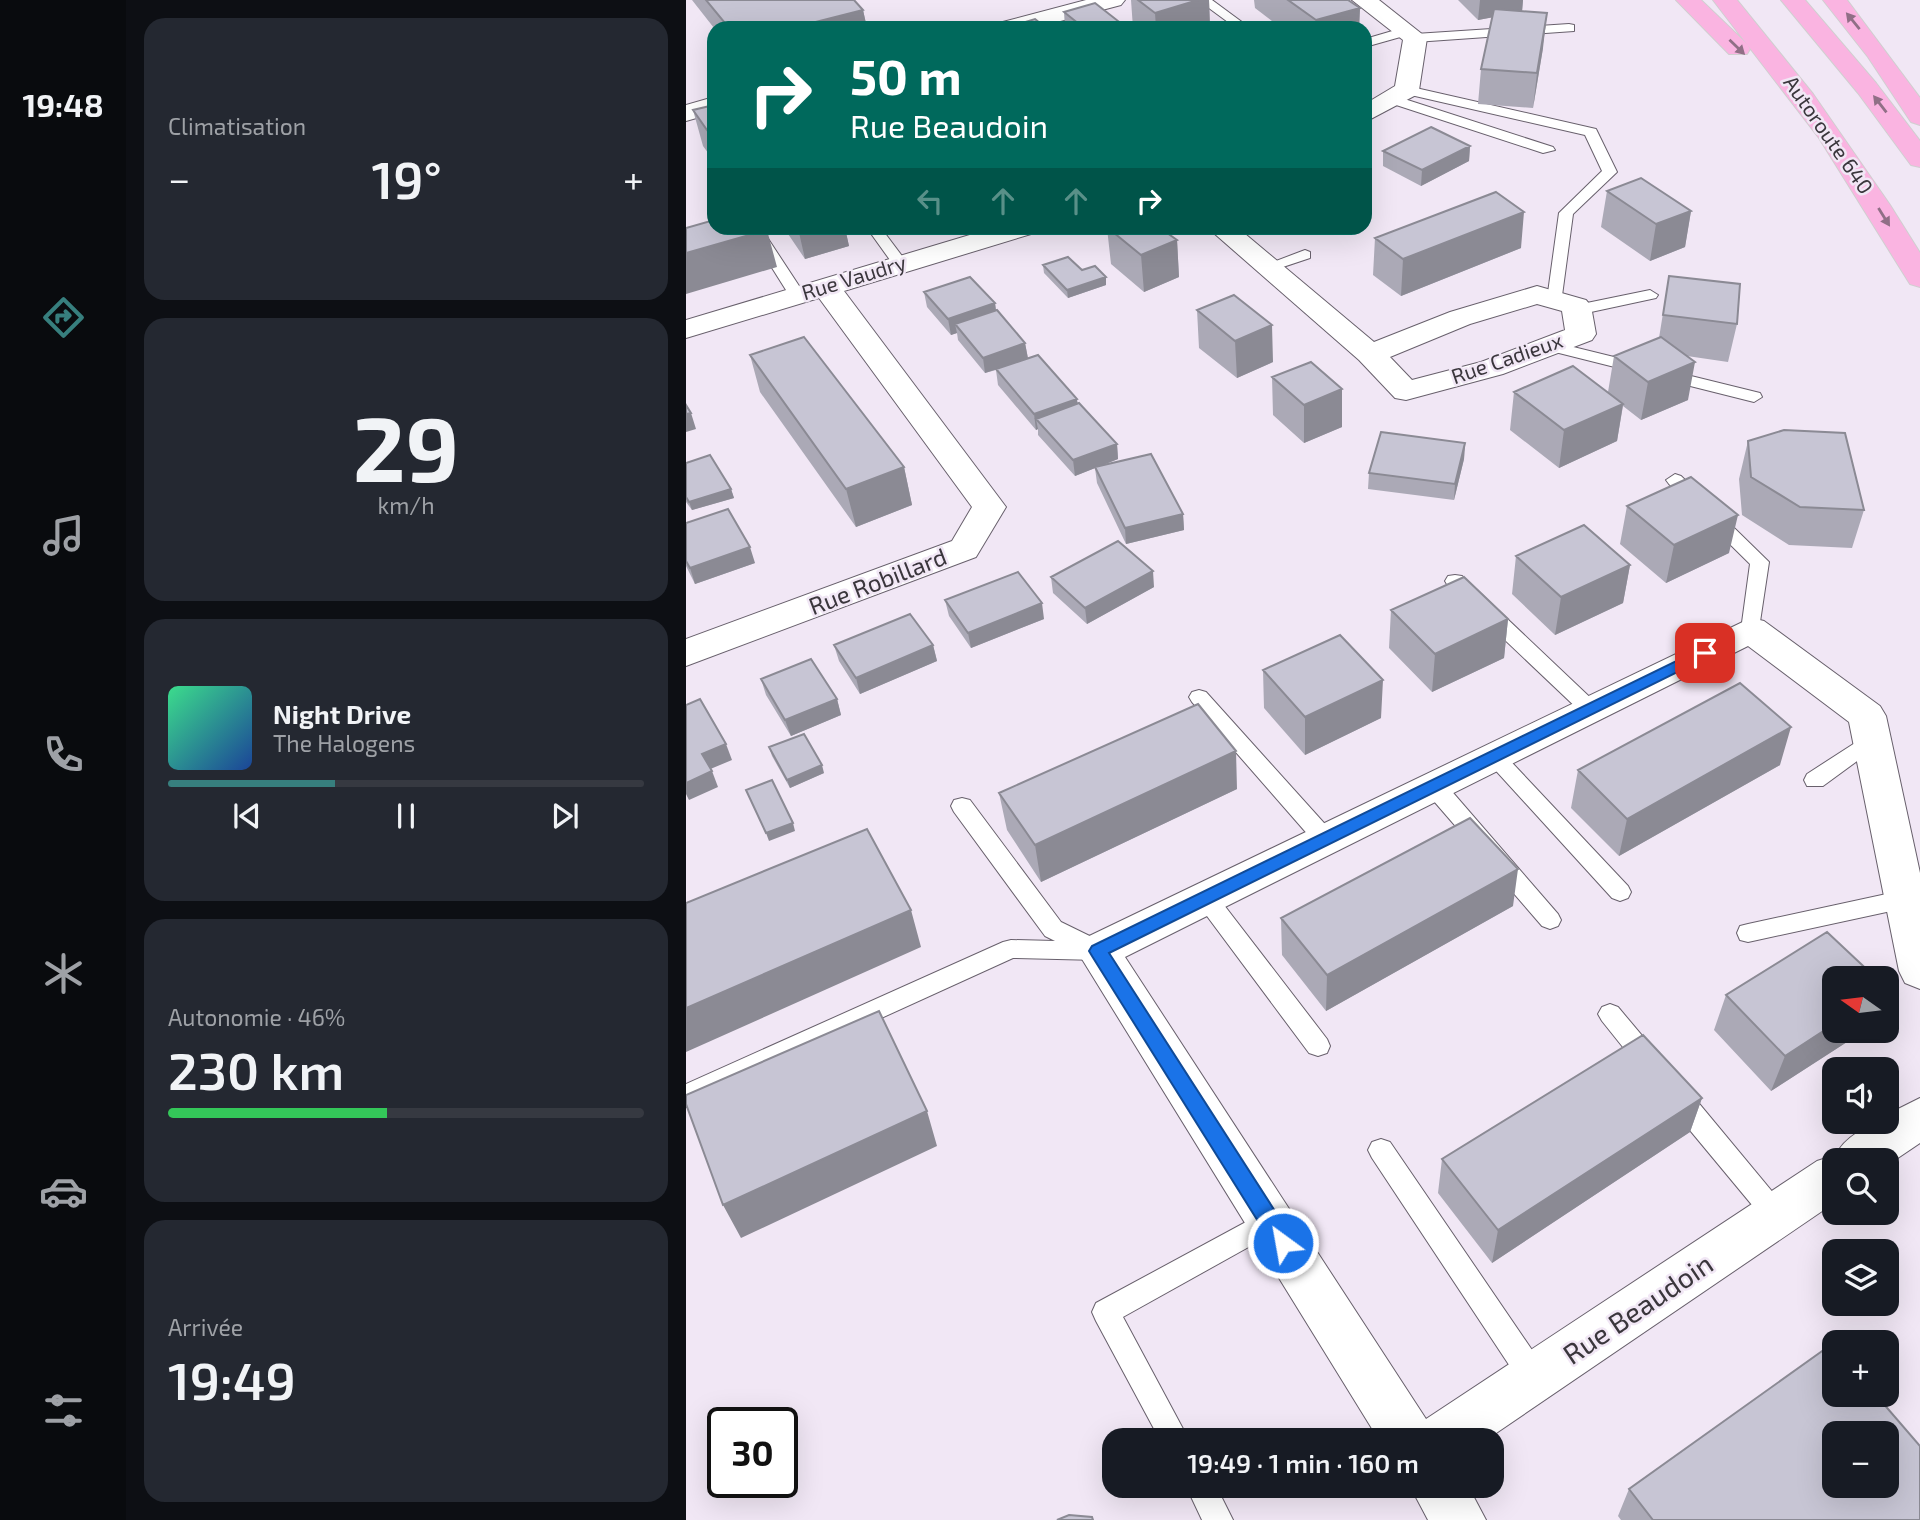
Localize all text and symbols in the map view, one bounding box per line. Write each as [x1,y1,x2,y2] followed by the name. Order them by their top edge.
[1846,13,1861,30] one-way arrow
[1728,39,1745,55] one-way arrow
[850,46,962,105] text: 50 m
[735,49,826,140] icon: right
[1779,70,1879,198] street label: Autoroute 640
[22,85,104,123] text: 19:48
[1873,95,1887,113] one-way arrow
[850,106,1048,144] text: Rue Beaudoin
[168,112,306,140] text: Climatisation
[371,147,442,209] text: 19°
[168,155,190,201] text: −
[623,155,644,201] text: +
[911,182,949,220] icon: left
[984,182,1022,220] icon: ahead
[1057,182,1095,220] icon: ahead
[1130,182,1168,220] icon: right
[1878,208,1891,227] one-way arrow
[798,249,909,304] street label: Rue Vaudry
[39,293,88,342] icon: directions
[1448,327,1565,388] street label: Rue Cadieux
[353,391,459,500] text: 29
[377,491,435,519] text: km/h
[39,511,88,560] icon: music
[804,541,950,620] street label: Rue Robillard
[1675,623,1735,683] pin
[1686,634,1724,672] icon: arrive
[273,698,411,729] text: Night Drive
[273,729,415,757] text: The Halogens
[39,730,88,779] icon: phone
[228,797,266,835] icon: previous
[387,797,425,835] icon: pause
[546,797,584,835] icon: next
[39,949,88,998] icon: climate
[1822,966,1899,1043] north arrow
[1822,966,1899,1498] map controls
[168,1003,345,1031] text: Autonomie · 46%
[168,1038,344,1100] text: 230 km
[1822,1057,1899,1134] button: sound
[1822,1148,1899,1225] button: search
[39,1167,88,1216] icon: car
[1246,1206,1320,1280] position arrow
[1822,1239,1899,1316] button: layers
[1556,1246,1719,1371] street label: Rue Beaudoin
[168,1313,243,1341] text: Arrivée
[1822,1330,1899,1407] button: +
[168,1348,296,1410] text: 19:49
[39,1386,88,1435] icon: filters
[707,1407,798,1498] speed limit sign: 30
[1822,1421,1899,1498] button: −
[1187,1447,1419,1478] text: 19:49 · 1 min · 160 m

